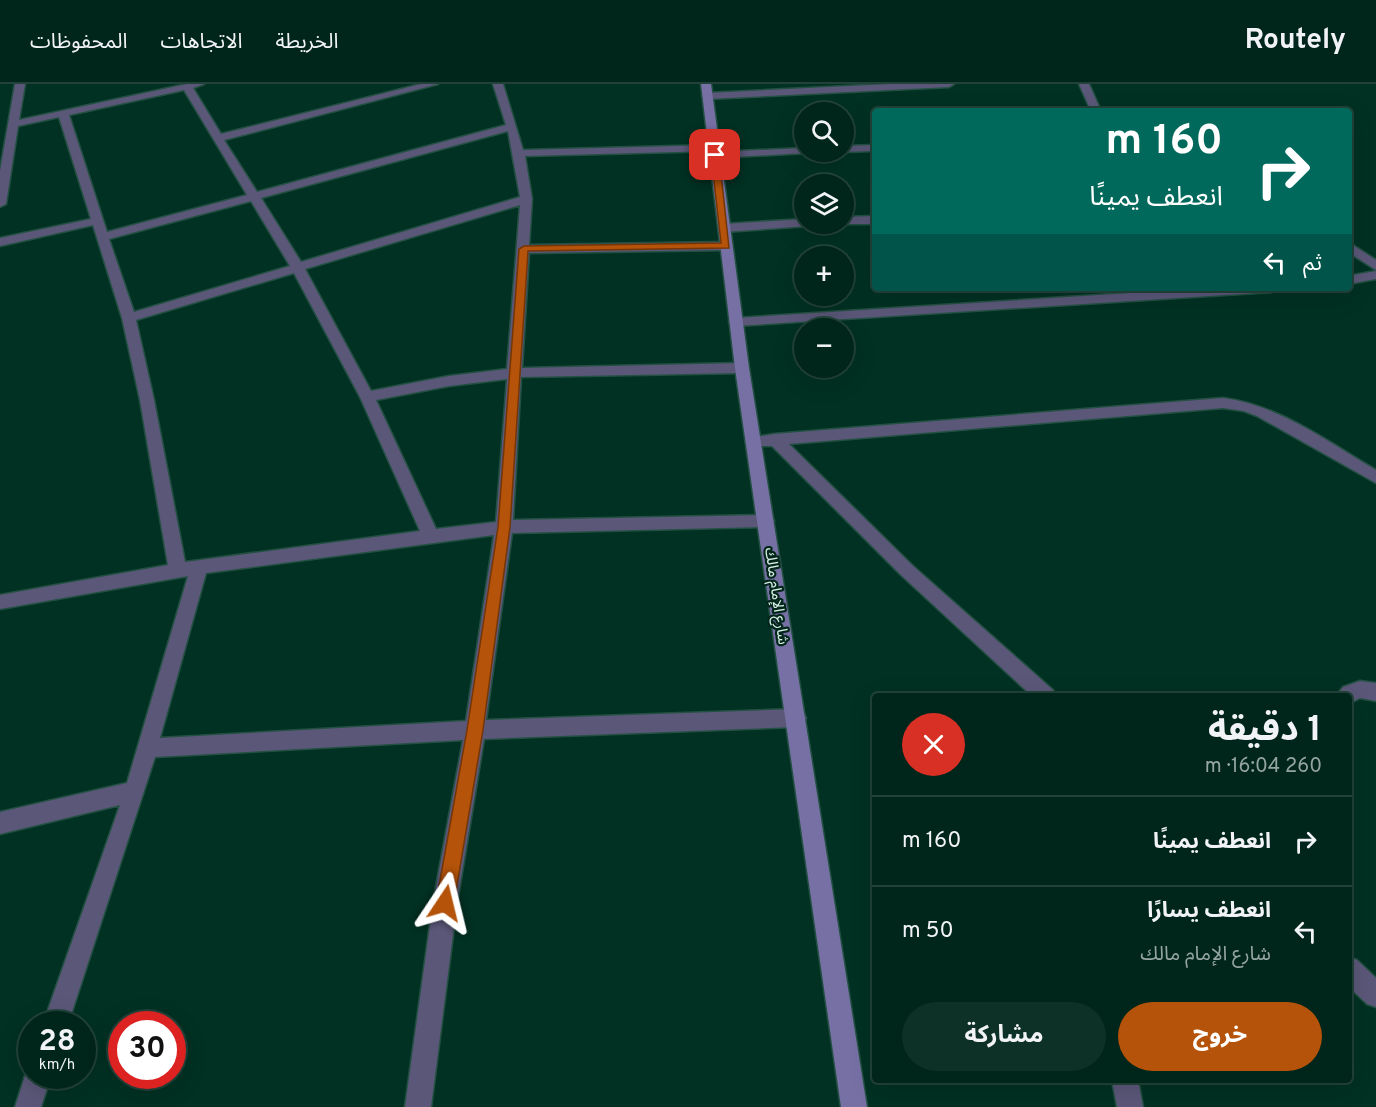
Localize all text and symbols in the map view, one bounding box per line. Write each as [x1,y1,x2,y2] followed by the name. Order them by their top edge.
[1245,23,1346,59] text: Routely
[30,29,127,56] text: المحفوظات
[160,29,242,56] text: الاتجاهات
[275,29,338,56] text: الخريطة
[794,102,854,378] map controls
[794,102,854,162] button: search
[1105,116,1223,169] text: 160 m
[689,129,740,180] pin
[1244,132,1322,210] icon: right
[698,138,731,171] icon: arrive
[794,174,854,234] button: layers
[1089,181,1223,215] text: انعطف يمينًا
[794,246,854,306] button: +
[1258,246,1291,279] icon: left
[1303,251,1322,278] text: ثم
[794,318,854,378] button: −
[758,546,792,646] street label: شارع الإمام مالك
[1208,708,1322,754] text: 1 دقيقة
[902,713,965,776] button: close
[1205,754,1322,780] text: 260 m · 16:04
[1289,825,1322,858] icon: right
[902,828,961,855] text: 160 m
[1153,829,1271,856] text: انعطف يمينًا
[413,871,477,935] position arrow
[1147,898,1271,925] text: انعطف يسارًا
[1289,915,1322,948] icon: left
[902,918,954,945] text: 50 m
[1140,942,1271,968] text: شارع الإمام مالك
[902,1002,1106,1071] button: مشاركة
[1118,1002,1322,1071] button: خروج
[108,1011,186,1089] speed limit sign: 30
[38,1024,76,1061] text: 28
[39,1056,75,1075] text: km/h

